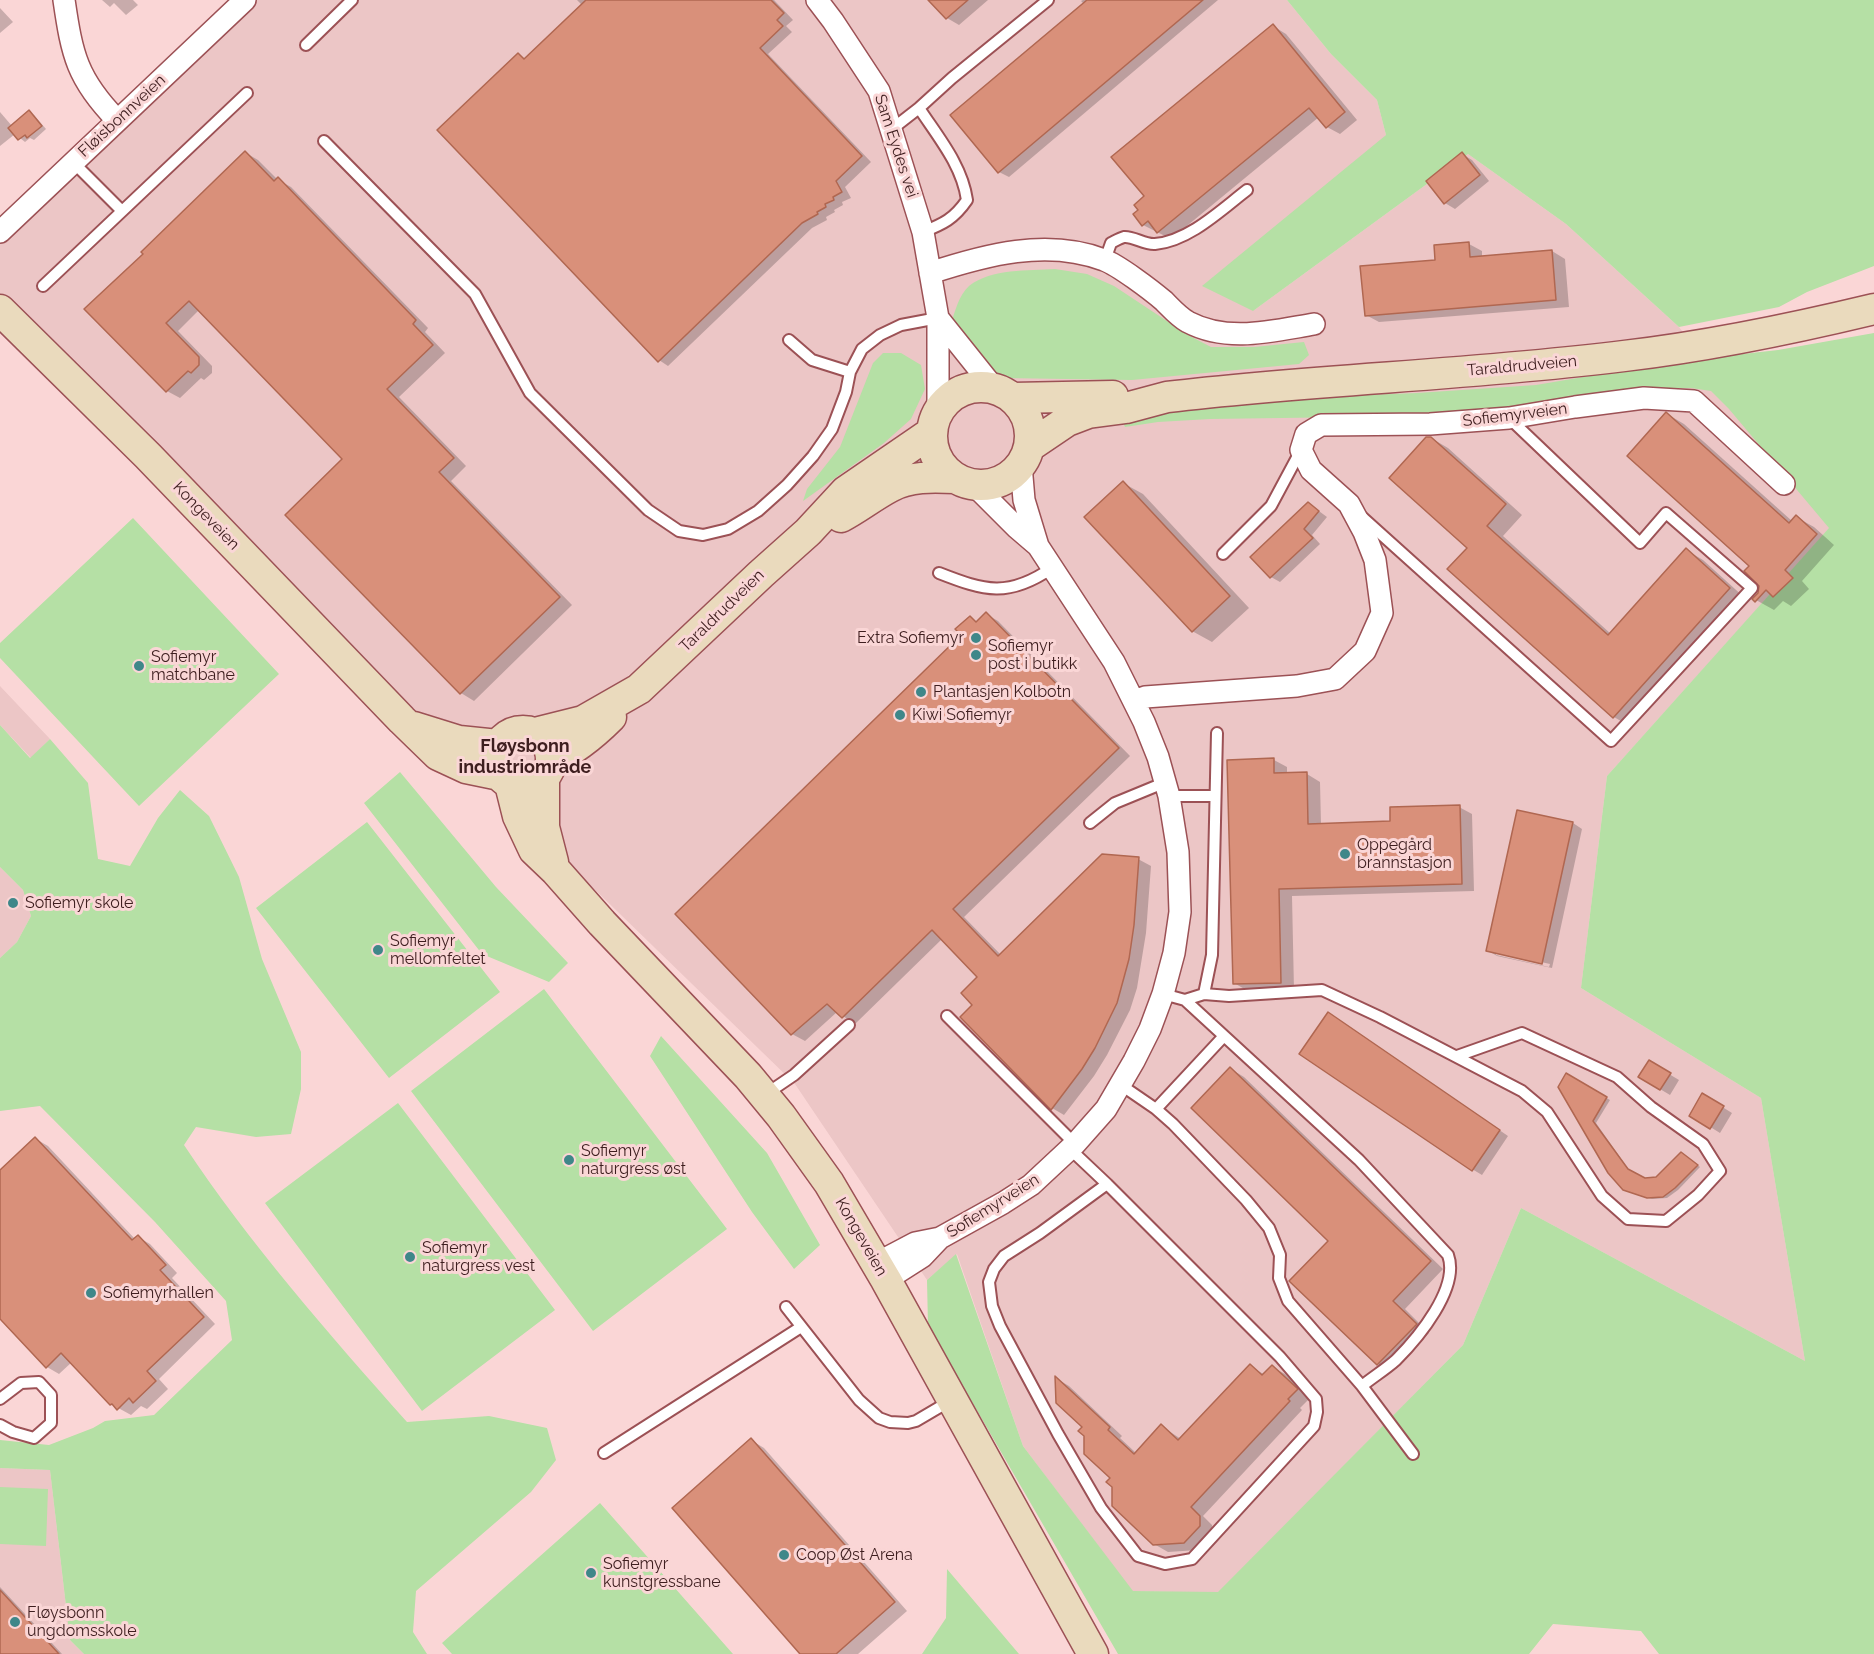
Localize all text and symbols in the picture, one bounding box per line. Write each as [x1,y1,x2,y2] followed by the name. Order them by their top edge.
[74,71,170,161] street label: Fløisbonnveien
[870,92,922,200] street label: Sam Eydes vei
[1466,352,1578,380] street label: Taraldrudveien
[1462,399,1568,431] street label: Sofiemyrveien
[169,478,243,554] street label: Kongeveien
[676,566,768,656] street label: Taraldrudveien
[857,628,964,648] place label: Extra Sofiemyr
[969,631,983,645] marker: Extra Sofiemyr
[988,636,1077,674] place label: Sofiemyr post i butikk
[151,647,235,685] place label: Sofiemyr matchbane
[969,648,983,662] marker: Sofiemyr post i butikk
[132,659,146,673] marker: Sofiemyr matchbane
[933,682,1071,702] place label: Plantasjen Kolbotn
[914,685,928,699] marker: Plantasjen Kolbotn
[912,705,1012,725] place label: Kiwi Sofiemyr
[893,708,907,722] marker: Kiwi Sofiemyr
[459,736,591,778] district label: Fløysbonn industriområde
[1357,835,1452,873] place label: Oppegård brannstasjon
[1338,847,1352,861] marker: Oppegård brannstasjon
[25,893,133,913] place label: Sofiemyr skole
[6,896,20,910] marker: Sofiemyr skole
[390,931,486,969] place label: Sofiemyr mellomfeltet
[371,943,385,957] marker: Sofiemyr mellomfeltet
[581,1141,686,1179] place label: Sofiemyr naturgress øst
[562,1153,576,1167] marker: Sofiemyr naturgress øst
[943,1170,1043,1242] street label: Sofiemyrveien
[831,1194,891,1280] street label: Kongeveien
[422,1238,535,1276] place label: Sofiemyr naturgress vest
[403,1250,417,1264] marker: Sofiemyr naturgress vest
[103,1283,214,1303] place label: Sofiemyrhallen
[84,1286,98,1300] marker: Sofiemyrhallen
[796,1545,913,1565] place label: Coop Øst Arena
[777,1548,791,1562] marker: Coop Øst Arena
[603,1554,721,1592] place label: Sofiemyr kunstgressbane
[584,1566,598,1580] marker: Sofiemyr kunstgressbane
[27,1603,137,1641] place label: Fløysbonn ungdomsskole
[8,1615,22,1629] marker: Fløysbonn ungdomsskole

